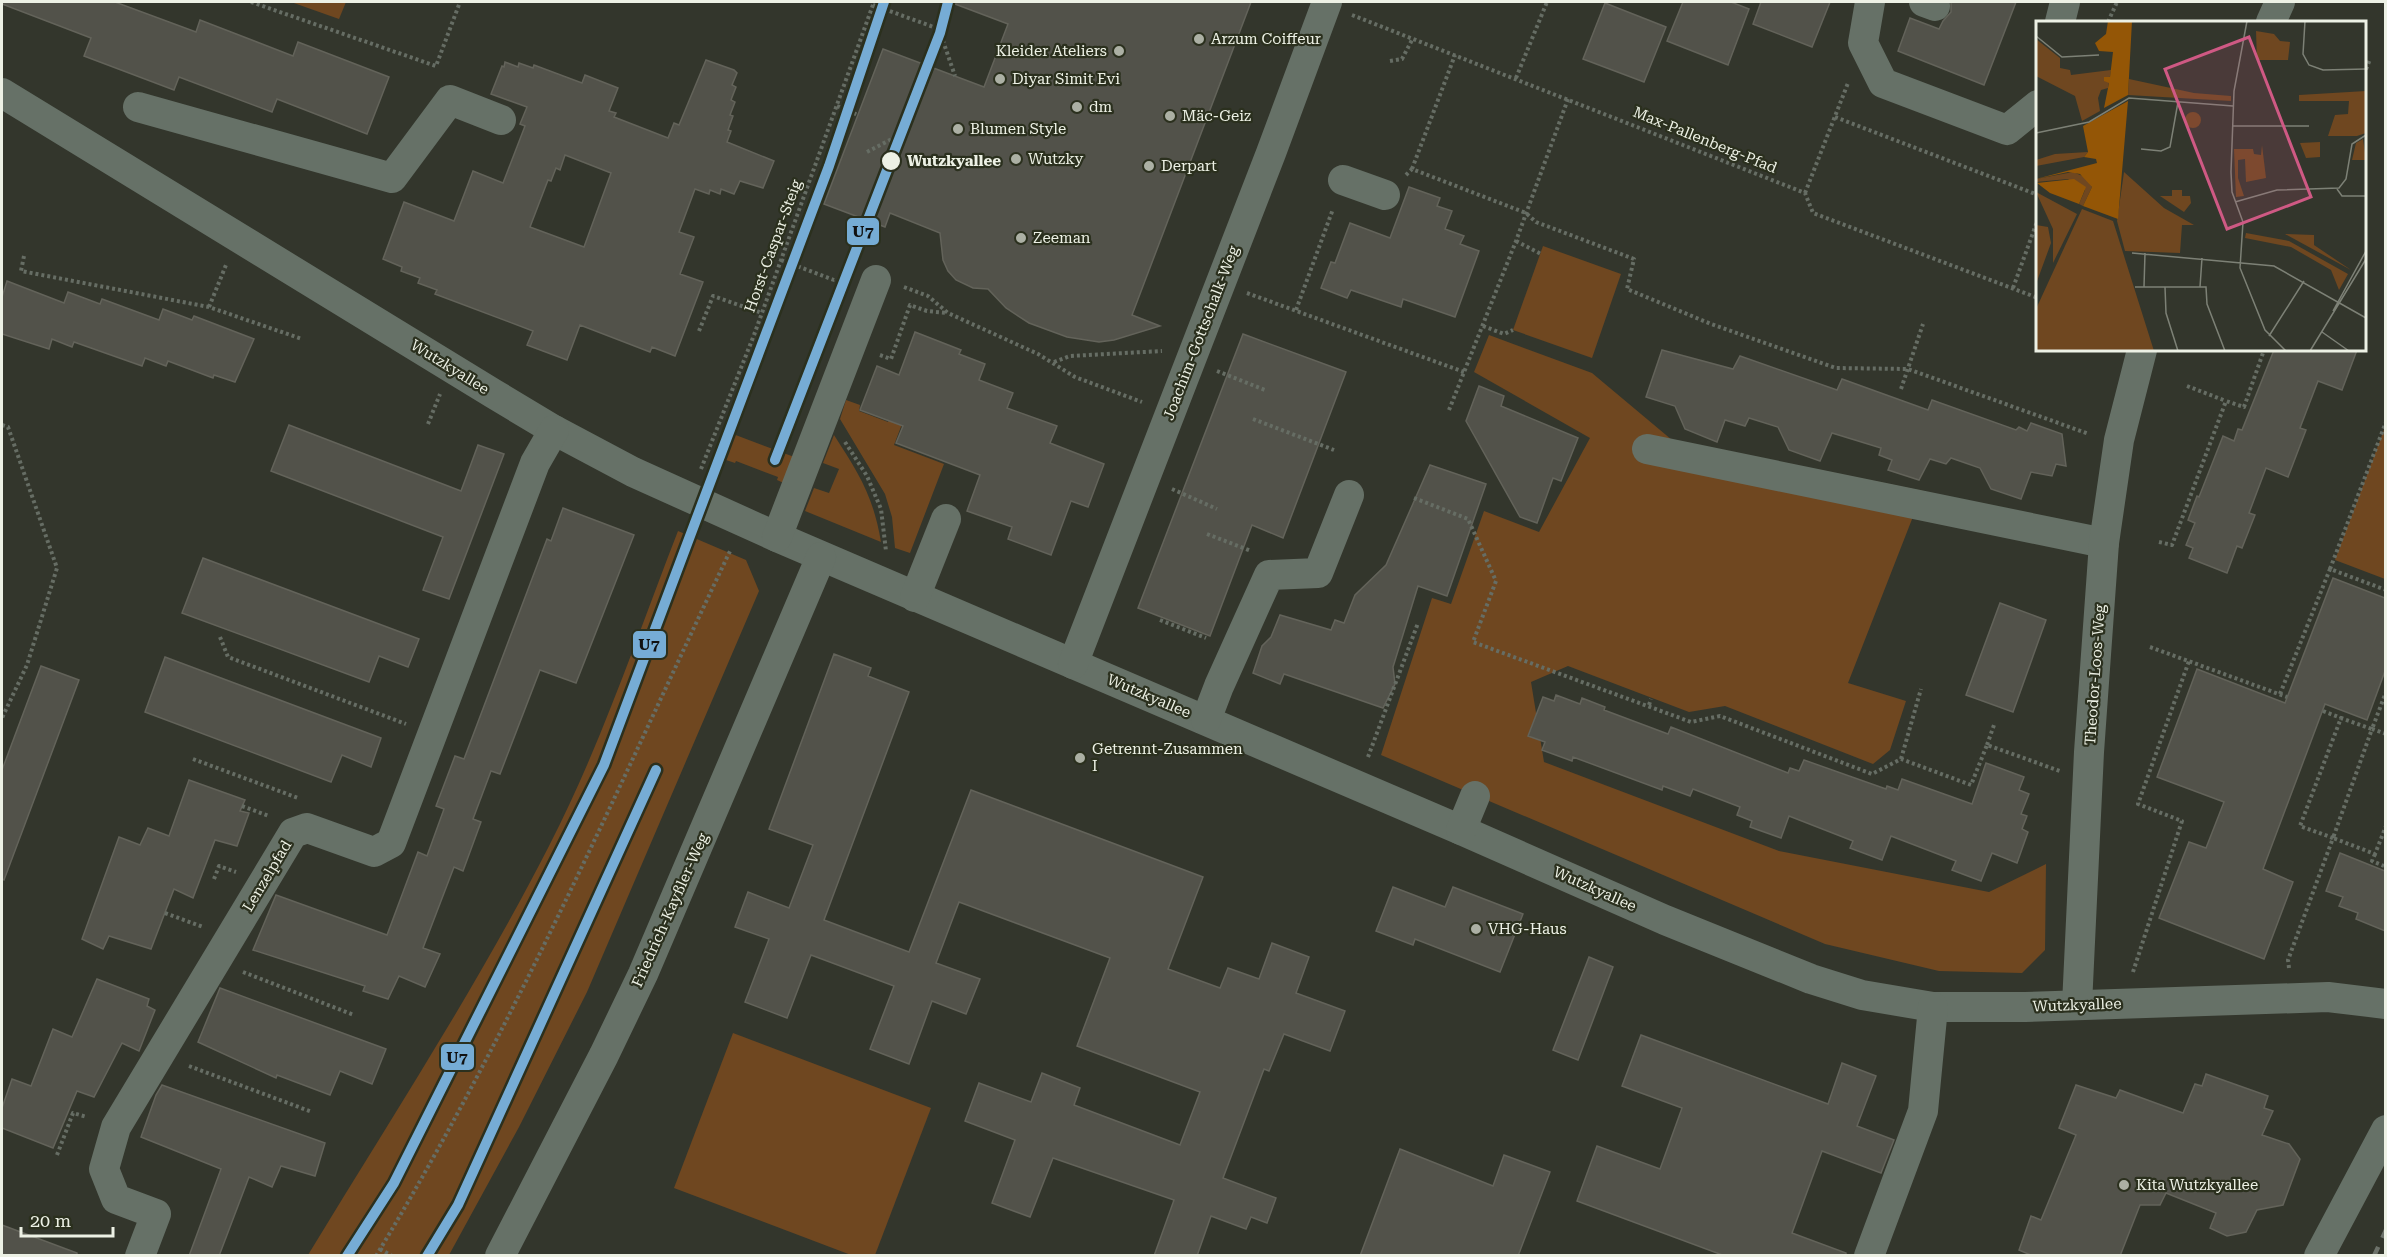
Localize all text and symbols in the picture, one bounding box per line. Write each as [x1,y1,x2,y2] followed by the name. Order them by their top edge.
[2036,21,2366,351] inset map
[1211,30,1321,48] place label: Arzum Coiffeur
[1192,32,1206,46] marker: Arzum Coiffeur
[996,42,1107,60] place label: Kleider Ateliers
[1112,44,1126,58] marker: Kleider Ateliers
[1012,70,1120,88] place label: Diyar Simit Evi
[993,72,1007,86] marker: Diyar Simit Evi
[1089,98,1113,116] place label: dm
[1070,100,1084,114] marker: dm
[1630,103,1780,177] street label: Max-Pallenberg-Pfad
[1182,107,1251,125] place label: Mäc-Geiz
[1163,109,1177,123] marker: Mäc-Geiz
[970,120,1066,138] place label: Blumen Style
[951,122,965,136] marker: Blumen Style
[880,150,902,172] marker: Wutzkyallee
[1028,150,1083,168] place label: Wutzky
[907,152,1001,170] place label: Wutzkyallee
[1009,152,1023,166] marker: Wutzky
[1161,157,1217,175] place label: Derpart
[1142,159,1156,173] marker: Derpart
[741,177,806,315] street label: Horst-Caspar-Steig
[846,217,880,246] line badge: U7
[852,222,874,241] text: U7
[1033,229,1091,247] place label: Zeeman
[1014,231,1028,245] marker: Zeeman
[1159,243,1243,423] street label: Joachim-Gottschalk-Weg
[407,336,493,398] street label: Wutzkyallee
[2081,603,2109,746] street label: Theodor-Loos-Weg
[632,630,667,659] line badge: U7
[638,635,660,654] text: U7
[1105,670,1193,722] street label: Wutzkyallee
[1092,740,1243,775] place label: Getrennt-Zusammen I
[1073,751,1087,765] marker: Getrennt-Zusammen I
[628,830,712,990] street label: Friedrich-Kayßler-Weg
[239,837,295,915] street label: Lenzelpfad
[1551,863,1639,915] street label: Wutzkyallee
[1488,920,1567,938] place label: VHG-Haus
[1469,922,1483,936] marker: VHG-Haus
[2032,994,2122,1016] street label: Wutzkyallee
[440,1043,475,1071] line badge: U7
[446,1048,468,1067] text: U7
[2136,1176,2258,1194] place label: Kita Wutzkyallee
[2117,1178,2131,1192] marker: Kita Wutzkyallee
[21,1200,112,1238] scale bar
[30,1210,71,1231] text: 20 m

